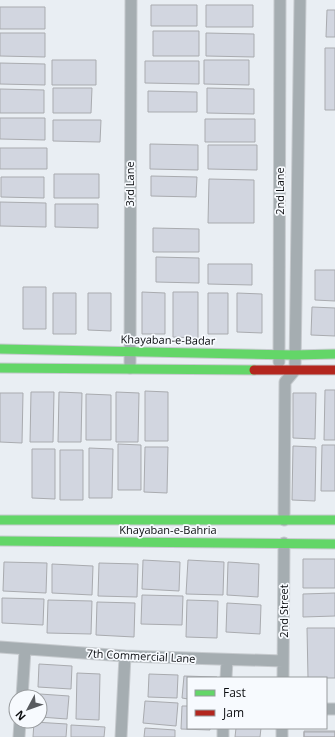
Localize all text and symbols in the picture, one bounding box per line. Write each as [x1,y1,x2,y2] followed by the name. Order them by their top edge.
[122,161,137,207] street label: 3rd Lane
[272,167,287,215] street label: 2nd Lane
[121,331,216,348] street label: Khayaban-e-Badar
[119,522,217,537] street label: Khayaban-e-Bahria
[276,584,291,638] street label: 2nd Street
[86,645,196,666] street label: 7th Commercial Lane
[187,677,327,729] legend
[223,684,246,701] text: Fast
[8,689,48,729] north arrow
[222,704,244,721] text: Jam
[11,708,29,724] text: N

